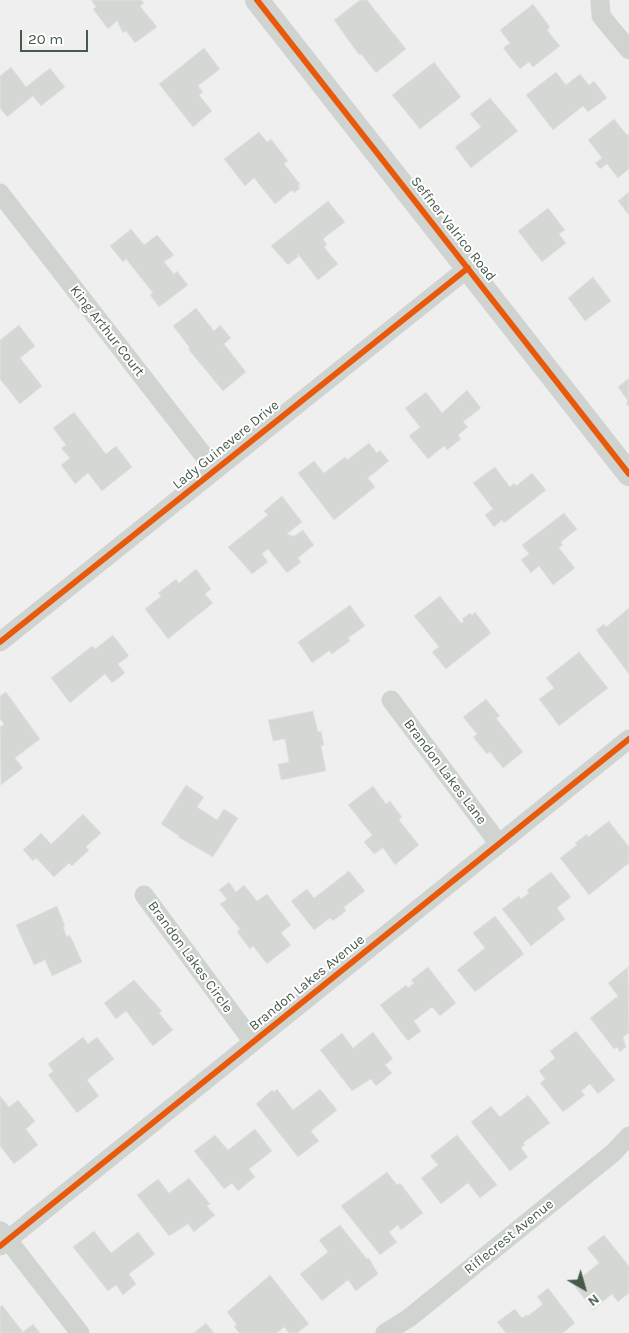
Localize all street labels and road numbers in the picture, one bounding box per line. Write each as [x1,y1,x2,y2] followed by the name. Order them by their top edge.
[407,173,499,285] street label: Seffner Valrico Road
[66,282,148,380] street label: King Arthur Court
[169,397,283,493] street label: Lady Guinevere Drive
[400,716,490,828] street label: Brandon Lakes Lane
[144,898,236,1016] street label: Brandon Lakes Circle
[246,931,368,1035] street label: Brandon Lakes Avenue
[461,1196,557,1278] street label: Riflecrest Avenue

